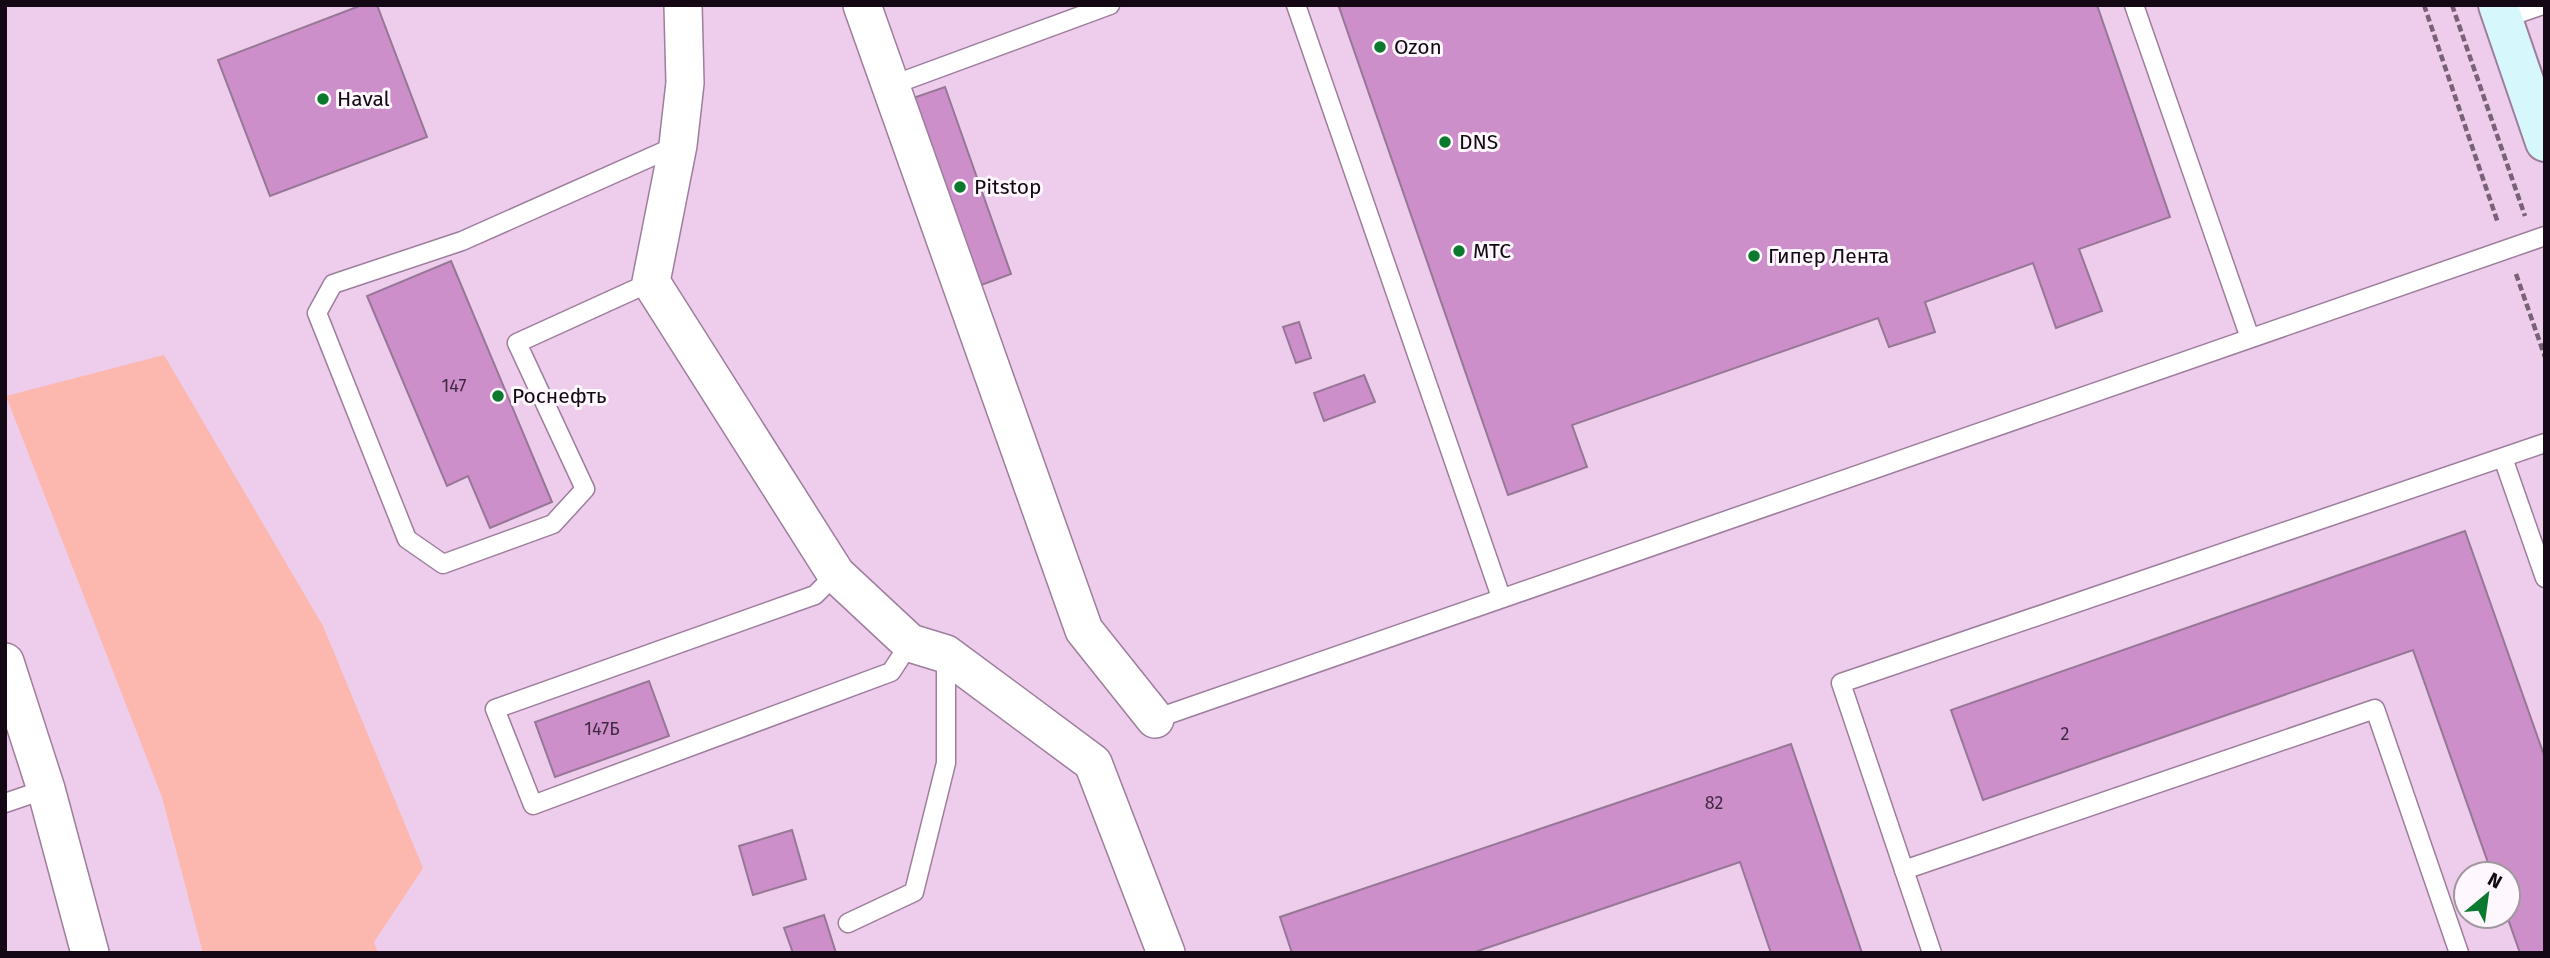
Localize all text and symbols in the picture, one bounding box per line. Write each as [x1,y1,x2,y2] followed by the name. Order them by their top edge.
[1394,34,1442,60] place label: Ozon
[1372,39,1388,55] marker: Ozon
[337,86,390,112] place label: Haval
[315,91,331,107] marker: Haval
[1459,129,1498,155] place label: DNS
[1437,134,1453,150] marker: DNS
[974,174,1042,200] place label: Pitstop
[952,179,968,195] marker: Pitstop
[1473,238,1511,264] place label: МТС
[1451,243,1467,259] marker: МТС
[1768,243,1889,269] place label: Гипер Лента
[1746,248,1762,264] marker: Гипер Лента
[442,375,466,397] house number: 147
[512,383,607,409] place label: Роснефть
[490,388,506,404] marker: Роснефть
[584,718,620,740] house number: 147Б
[2061,723,2070,745] house number: 2
[1705,792,1723,814] house number: 82
[2452,860,2522,930] north arrow
[2484,867,2506,894] text: N

